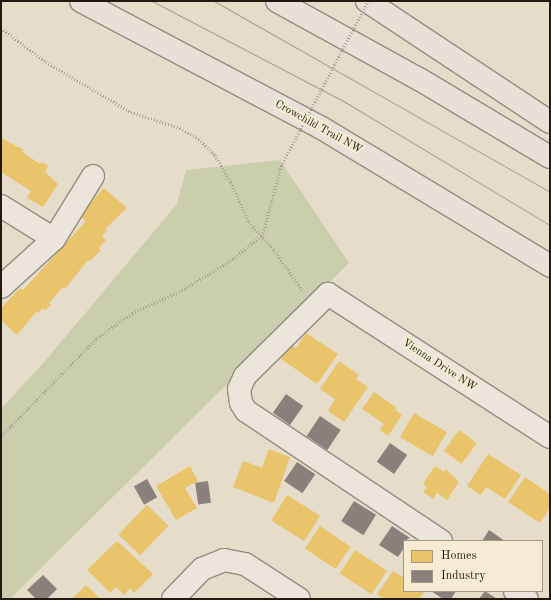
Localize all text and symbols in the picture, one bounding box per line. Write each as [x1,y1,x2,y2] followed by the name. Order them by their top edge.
[272,99,364,157] street label: Crowchild Trail NW
[399,337,479,395] street label: Vienna Drive NW
[403,540,543,592] legend
[441,550,477,562] text: Homes
[441,570,486,582] text: Industry

